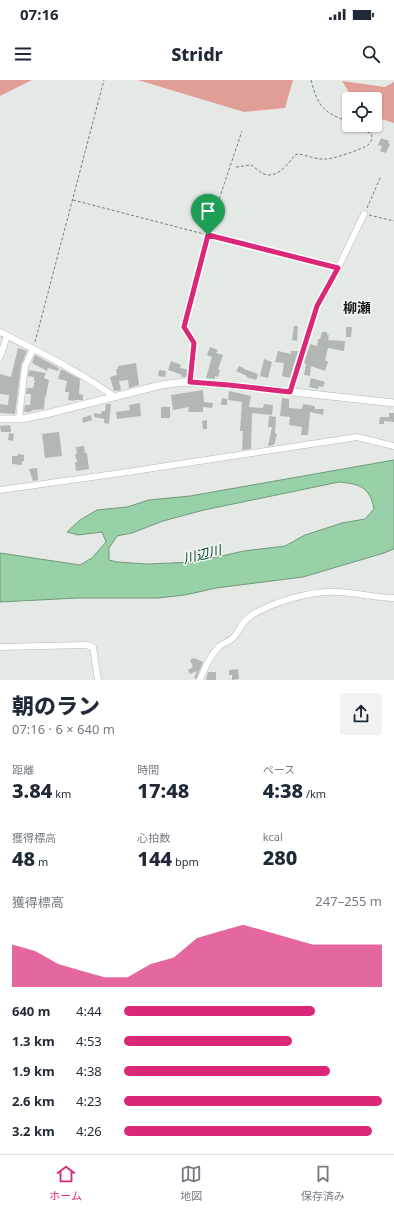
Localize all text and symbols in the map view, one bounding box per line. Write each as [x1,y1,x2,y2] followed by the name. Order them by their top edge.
[20,4,59,24] text: 07:16
[171,42,223,66] text: Stridr
[12,43,34,65] icon: menu
[360,43,382,65] icon: search
[342,92,382,132] map controls
[342,92,382,132] button: locate
[191,194,225,235] pin
[197,200,219,222] icon: arrive
[343,298,371,317] district label: 柳瀬
[181,540,225,567] water label: 川辺川
[12,690,100,720] text: 朝のラン
[340,693,382,735] button: share
[12,720,115,738] text: 07:16 · 6 × 640 m
[12,762,34,777] text: 距離
[137,762,159,777] text: 時間
[263,762,295,777] text: ペース
[12,777,52,804] text: 3.84
[137,777,189,804] text: 17:48
[263,777,303,804] text: 4:38
[52,786,71,801] text: km
[303,786,326,801] text: /km
[263,829,283,844] text: kcal
[12,830,56,845] text: 獲得標高
[137,830,170,845] text: 心拍数
[263,844,297,871] text: 280
[12,845,35,872] text: 48
[137,845,172,872] text: 144
[35,854,48,869] text: m
[172,854,199,869] text: bpm
[315,892,382,910] text: 247–255 m
[12,893,64,911] text: 獲得標高
[12,1002,50,1020] text: 640 m
[76,1002,102,1020] text: 4:44
[12,1032,55,1050] text: 1.3 km
[76,1032,102,1050] text: 4:53
[12,1062,55,1080] text: 1.9 km
[76,1062,102,1080] text: 4:38
[12,1092,55,1110] text: 2.6 km
[76,1092,102,1110] text: 4:23
[12,1122,55,1140] text: 3.2 km
[76,1122,102,1140] text: 4:26
[49,1163,82,1203] tab: ホーム
[180,1163,202,1203] tab: 地図
[301,1163,345,1203] tab: 保存済み

